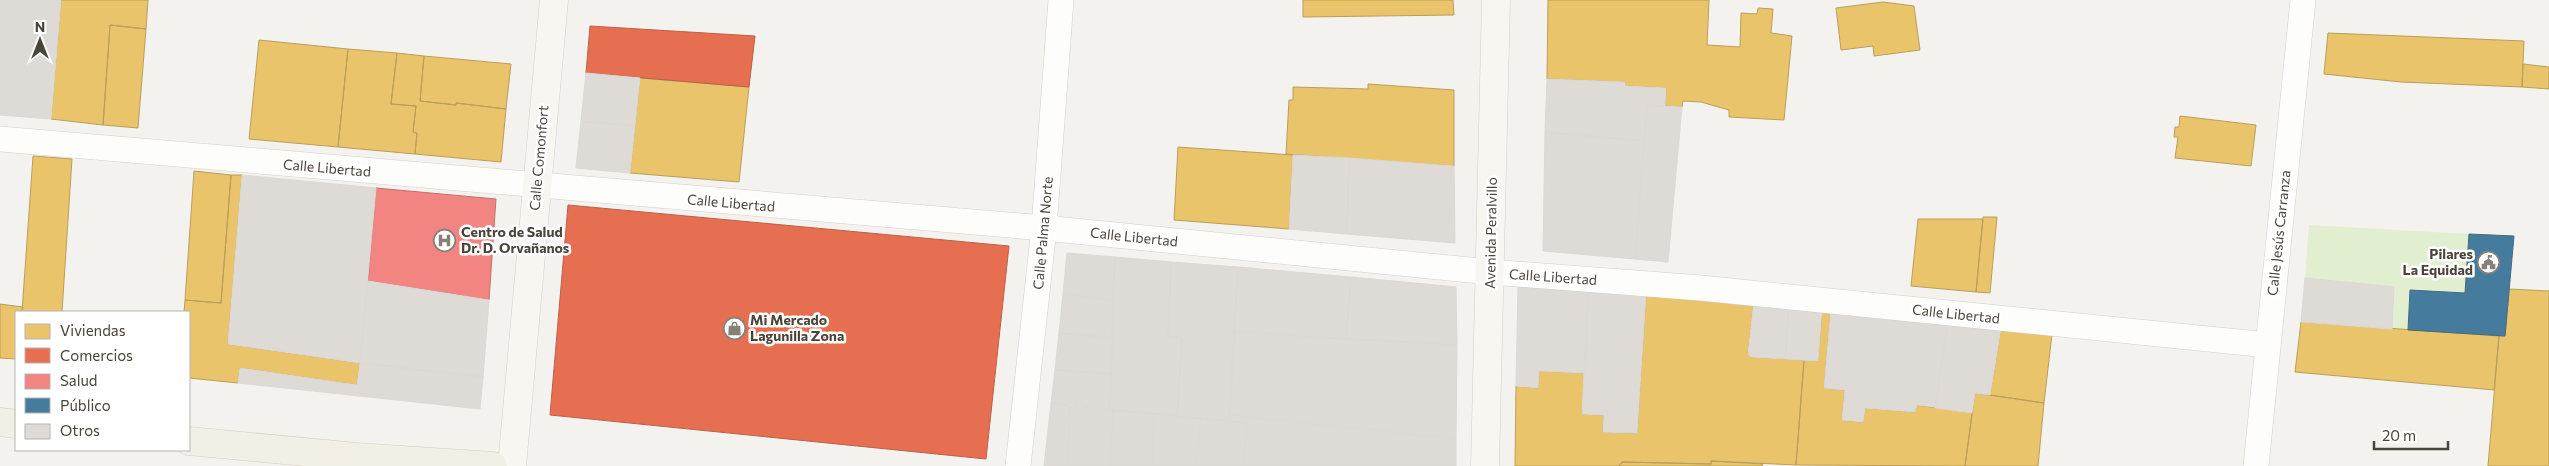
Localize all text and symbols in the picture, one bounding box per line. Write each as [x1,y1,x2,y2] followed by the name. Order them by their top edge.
[15,15,65,65] north arrow
[35,18,45,35] text: N
[525,104,552,211] street label: Calle Comonfort
[282,155,372,180] street label: Calle Libertad
[2263,169,2294,297] street label: Calle Jesús Carranza
[1029,176,1056,290] street label: Calle Palma Norte
[1481,177,1500,289] street label: Avenida Peralvillo
[686,190,776,215] street label: Calle Libertad
[461,223,570,256] place label: Centro de Salud Dr. D. Orvañanos
[1089,223,1179,250] street label: Calle Libertad
[433,228,457,252] hospital icon: Centro de Salud Dr. D. Orvañanos
[2403,245,2473,278] place label: Pilares La Equidad
[2477,250,2501,274] public building icon: Pilares La Equidad
[1508,265,1598,288] street label: Calle Libertad
[1911,300,2001,327] street label: Calle Libertad
[15,311,190,451] legend
[750,311,844,344] place label: Mi Mercado Lagunilla Zona
[722,316,746,340] shop icon: Mi Mercado Lagunilla Zona
[60,321,126,339] text: Viviendas
[60,346,133,364] text: Comercios
[60,371,98,389] text: Salud
[60,396,111,414] text: Público
[2374,418,2448,450] scale bar
[60,421,100,439] text: Otros
[2382,426,2416,444] text: 20 m

